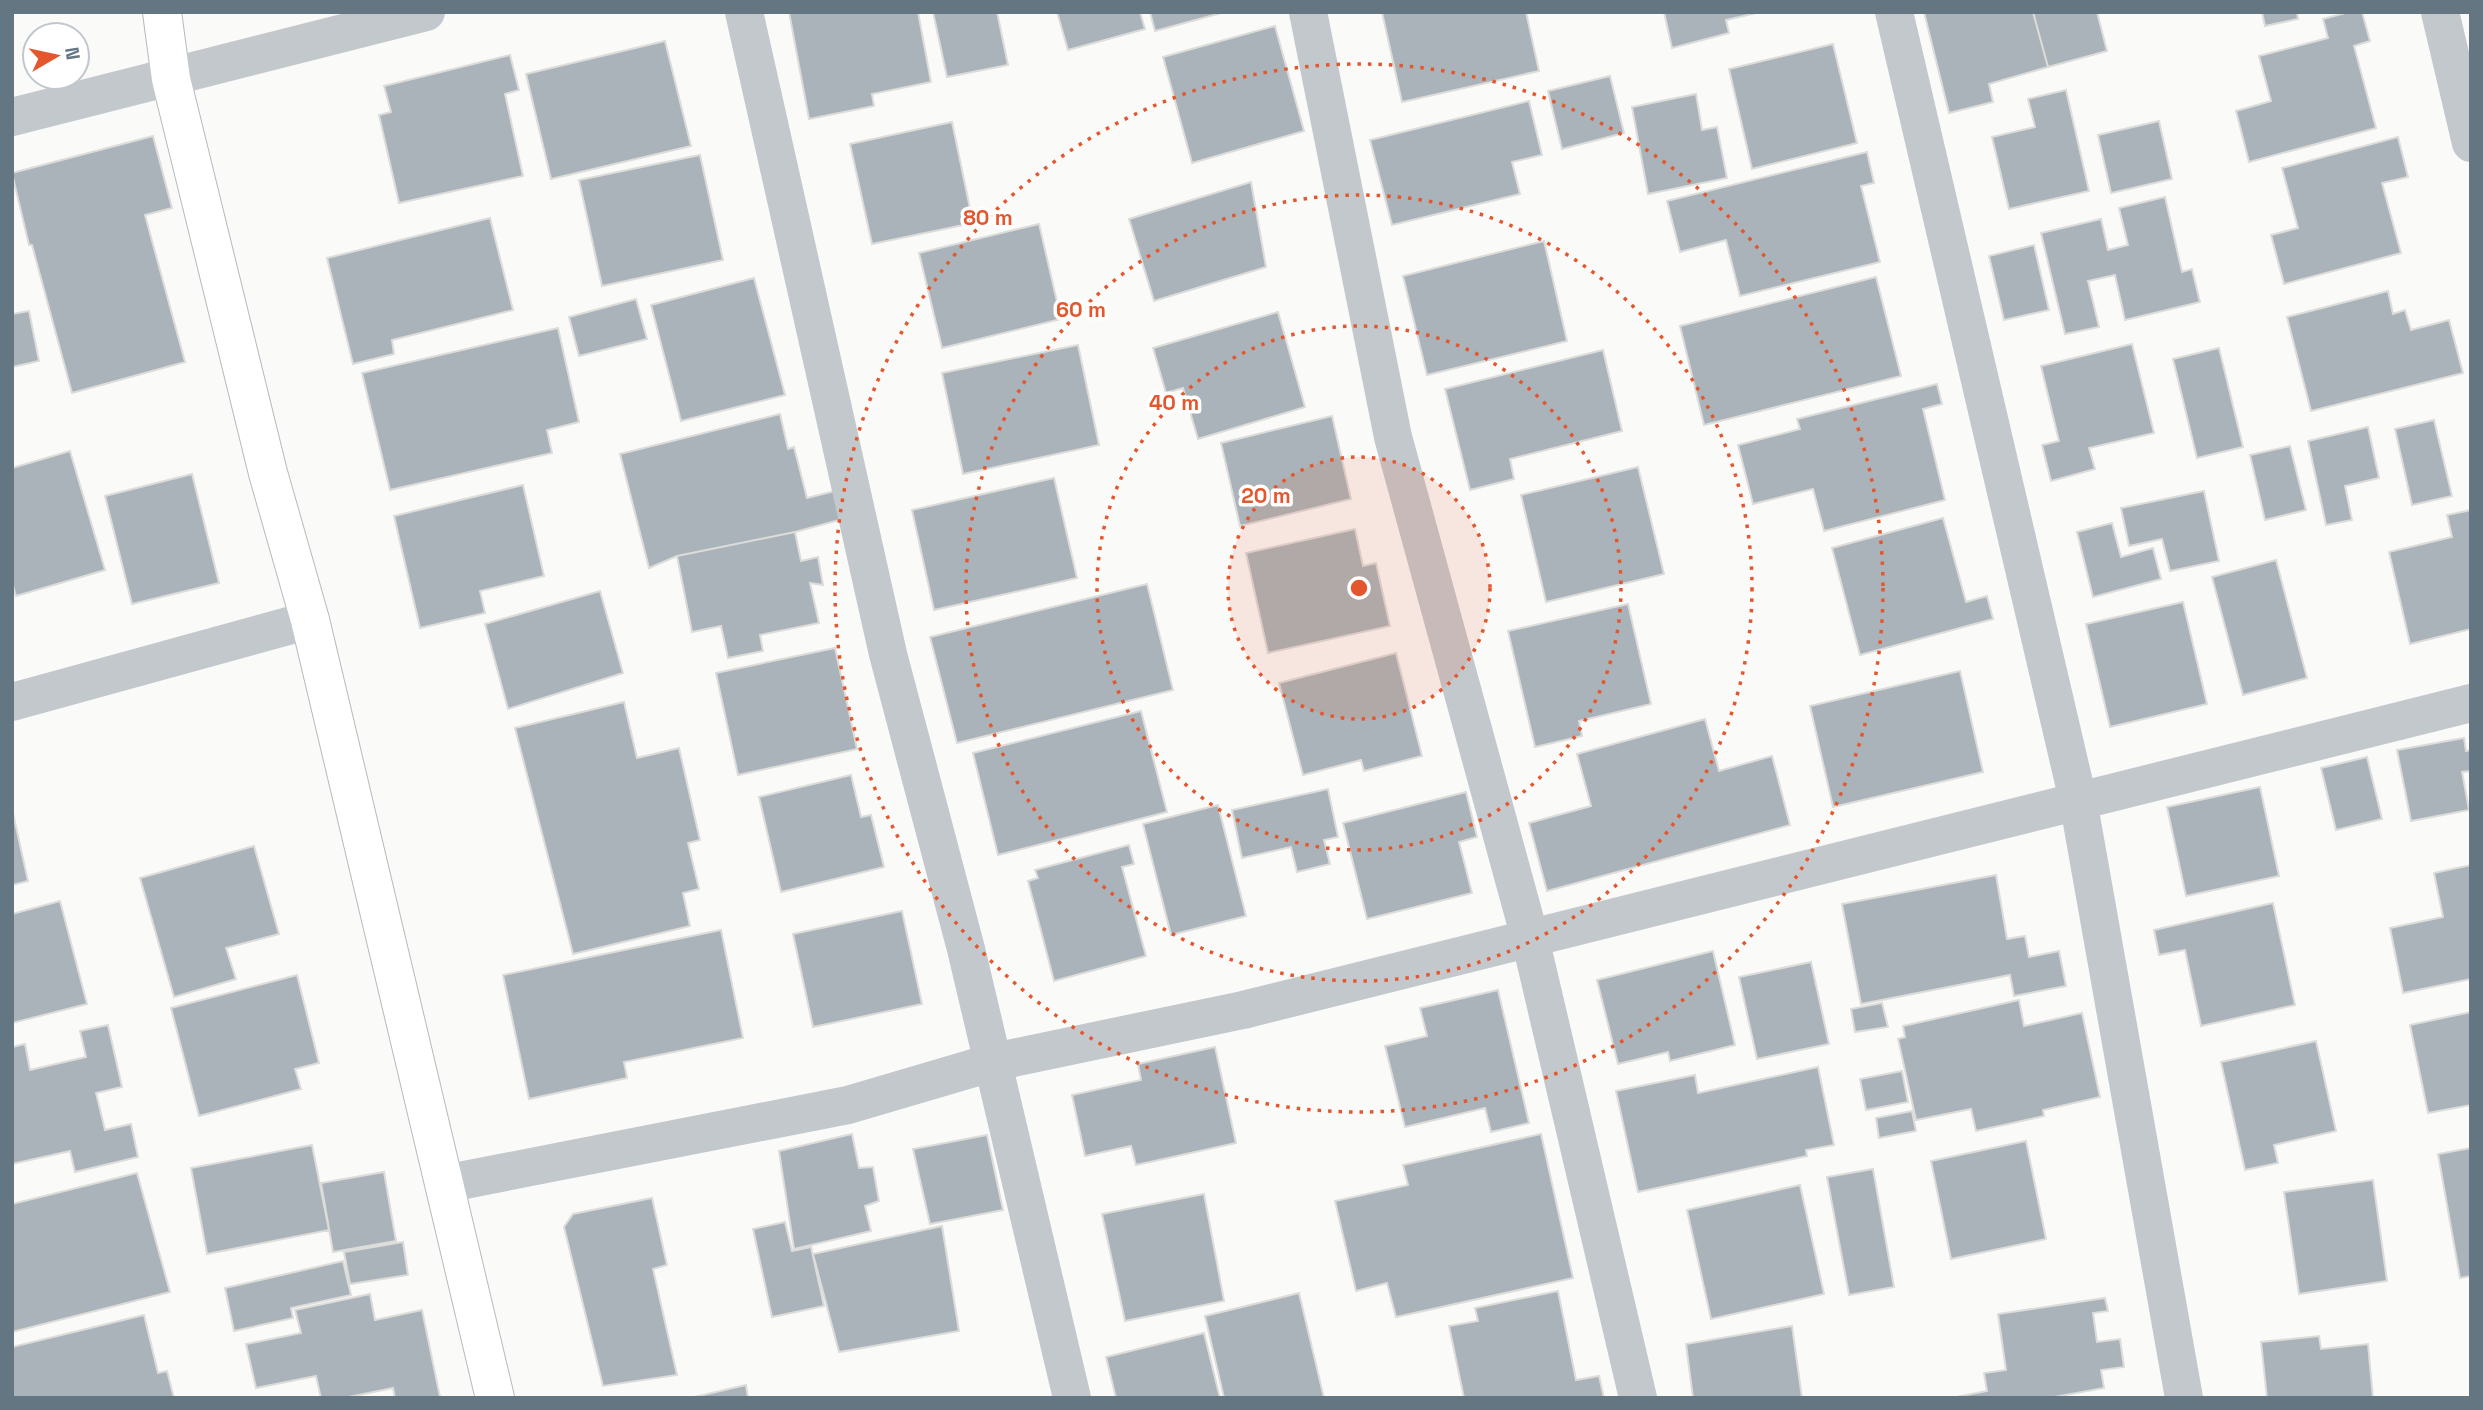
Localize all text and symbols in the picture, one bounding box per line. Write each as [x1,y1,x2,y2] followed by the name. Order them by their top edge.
[21,21,91,91] north arrow
[59,45,86,62] text: N
[963,204,1013,231] text: 80 m
[1056,296,1106,323] text: 60 m
[1149,389,1199,416] text: 40 m
[1241,482,1291,509] text: 20 m
[1347,576,1371,600] centre of rings

